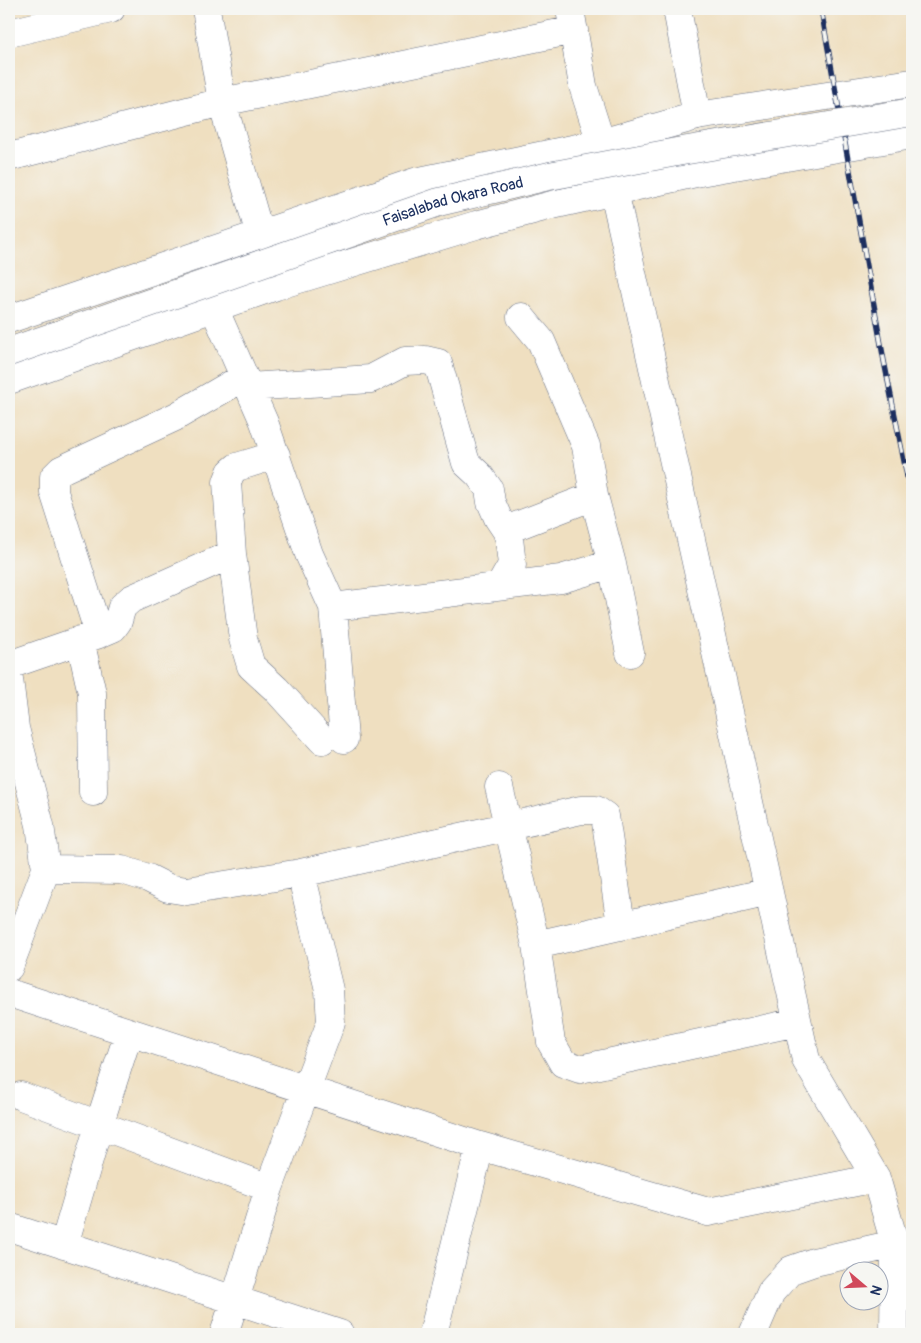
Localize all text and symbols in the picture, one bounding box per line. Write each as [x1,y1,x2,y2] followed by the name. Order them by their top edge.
[380,172,525,231] street label: Faisalabad Okara Road
[838,1260,888,1310] north arrow
[866,1283,885,1297] text: N

